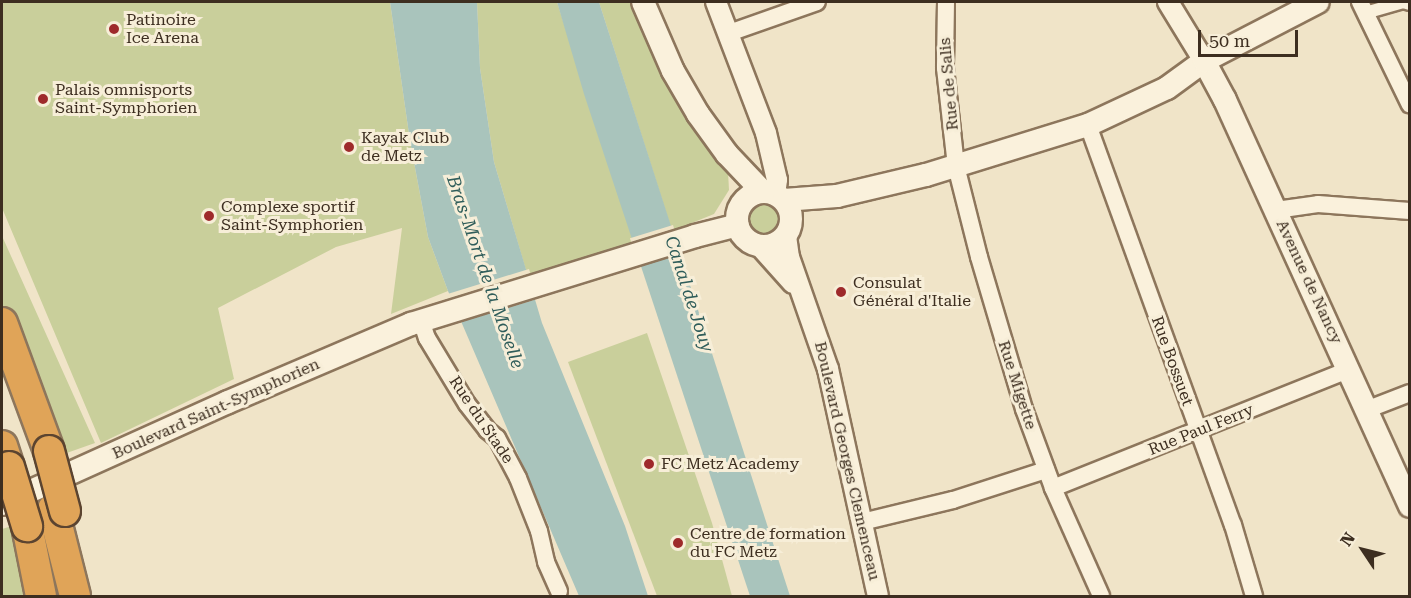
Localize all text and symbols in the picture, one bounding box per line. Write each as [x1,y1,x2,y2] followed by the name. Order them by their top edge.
[126,10,199,48] place label: Patinoire Ice Arena
[1201,18,1302,56] scale bar
[107,22,121,36] marker: Patinoire Ice Arena
[1209,30,1250,51] text: 50 m
[935,37,963,131] street label: Rue de Salis
[55,80,197,118] place label: Palais omnisports Saint-Symphorien
[36,92,50,106] marker: Palais omnisports Saint-Symphorien
[361,128,449,166] place label: Kayak Club de Metz
[342,140,356,154] marker: Kayak Club de Metz
[442,173,528,371] water label: Bras-Mort de la Moselle
[221,197,363,235] place label: Complexe sportif Saint-Symphorien
[202,209,216,223] marker: Complexe sportif Saint-Symphorien
[1272,217,1346,347] street label: Avenue de Nancy
[660,233,718,355] water label: Canal de Jouy
[853,273,971,311] place label: Consulat Général d'Italie
[834,285,848,299] marker: Consulat Général d'Italie
[1147,314,1197,408] street label: Rue Bossuet
[994,338,1040,432] street label: Rue Migette
[810,340,884,582] street label: Boulevard Georges Clemenceau
[109,354,323,464] street label: Boulevard Saint-Symphorien
[445,373,517,467] street label: Rue du Stade
[1146,400,1256,460] street label: Rue Paul Ferry
[661,454,799,474] place label: FC Metz Academy
[642,457,656,471] marker: FC Metz Academy
[1333,520,1393,580] north arrow
[690,524,846,562] place label: Centre de formation du FC Metz
[1337,529,1359,550] text: N
[671,536,685,550] marker: Centre de formation du FC Metz

